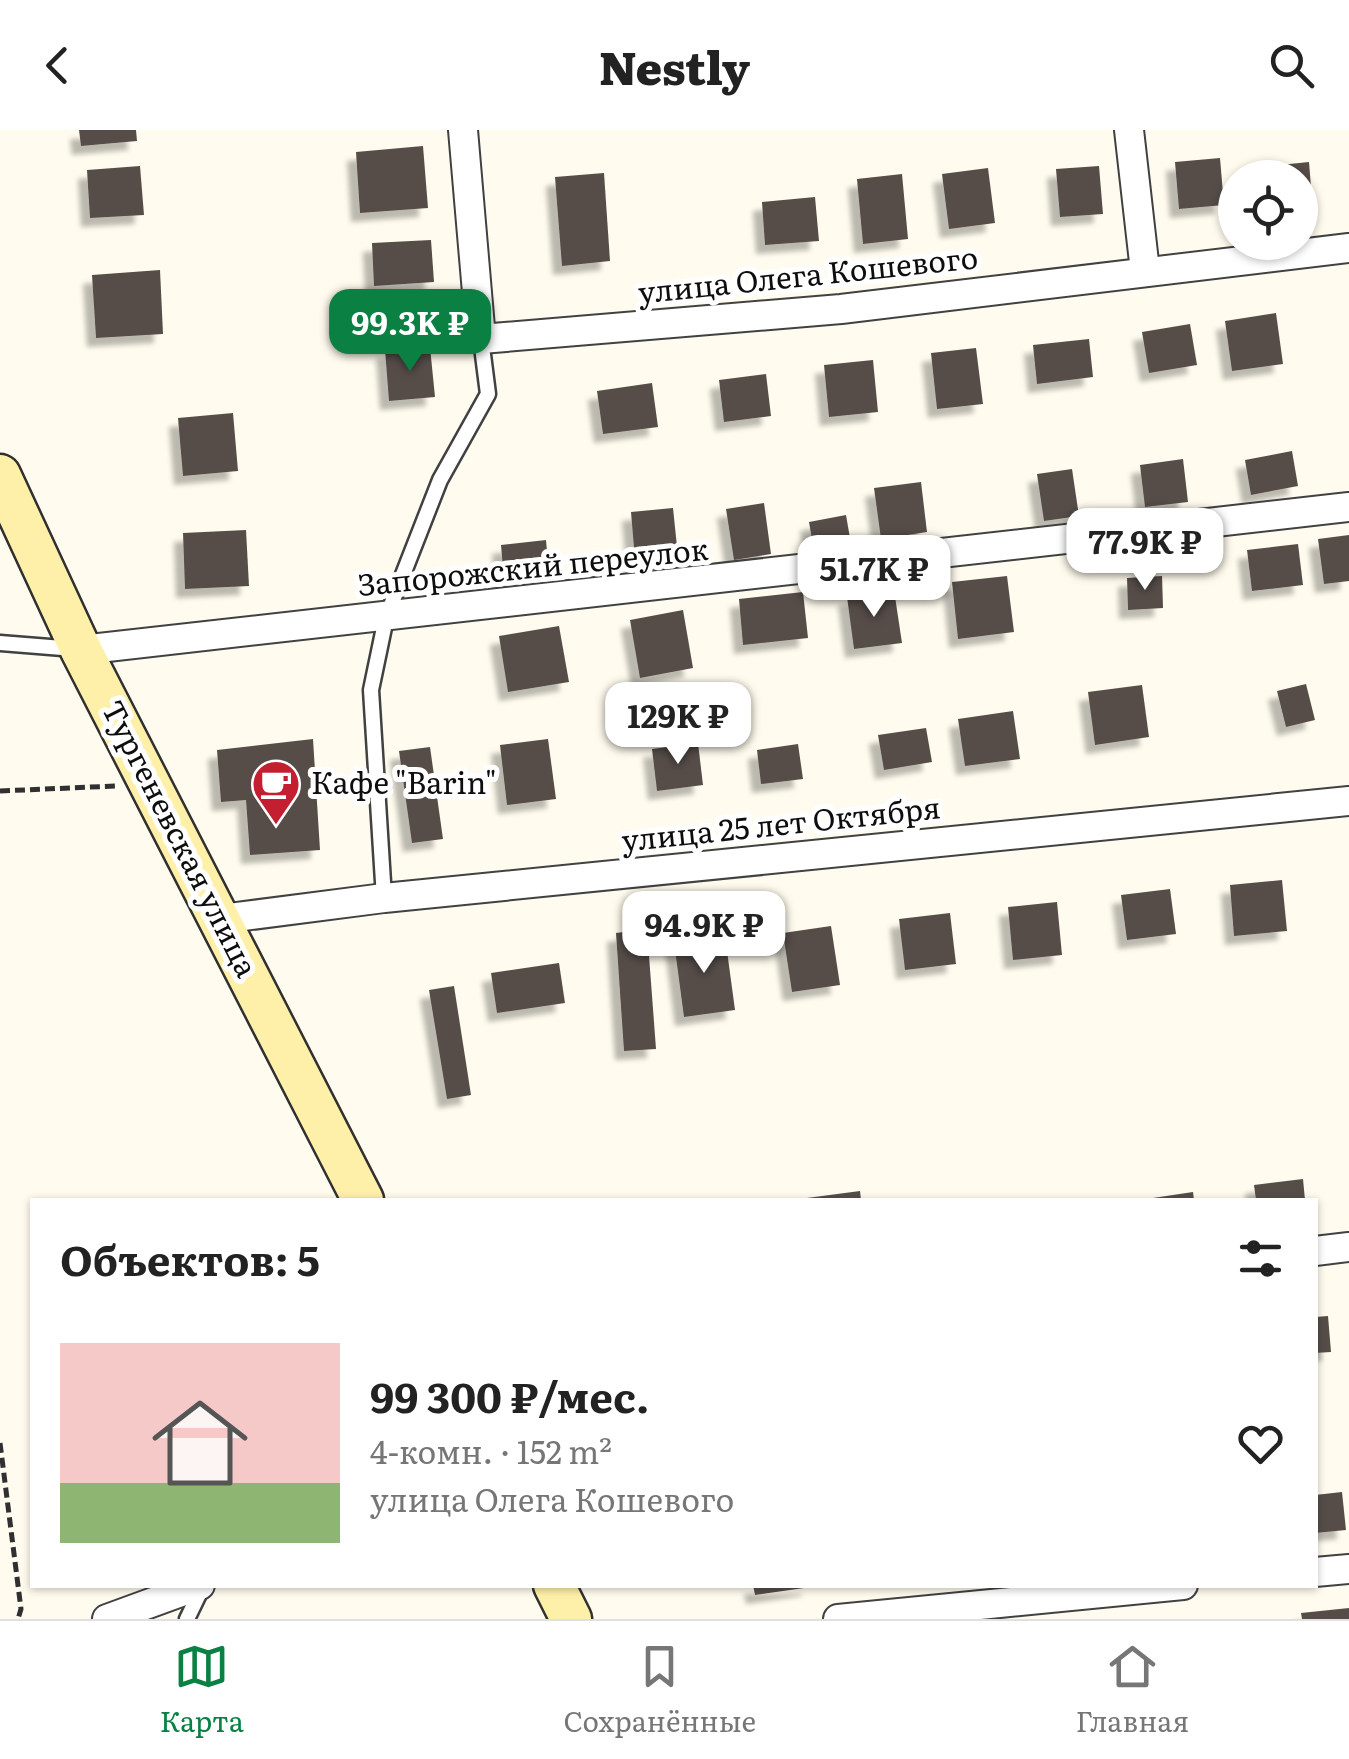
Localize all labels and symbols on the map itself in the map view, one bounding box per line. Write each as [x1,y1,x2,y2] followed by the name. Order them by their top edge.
[636,233,980,313] street label: улица Олега Кошевого
[318,289,502,374] pin: 99.3K ₽
[1053,508,1237,593] pin: 77.9K ₽
[355,525,710,605] street label: Запорожский переулок
[782,535,966,620] pin: 51.7K ₽
[597,682,759,767] pin: 129K ₽
[93,692,271,984] street label: Тургеневская улица
[250,758,302,826] cafe icon: Кафе "Barin"
[311,759,497,803] place label: Кафе "Barin"
[619,783,942,861] street label: улица 25 лет Октября
[612,891,796,976] pin: 94.9K ₽

